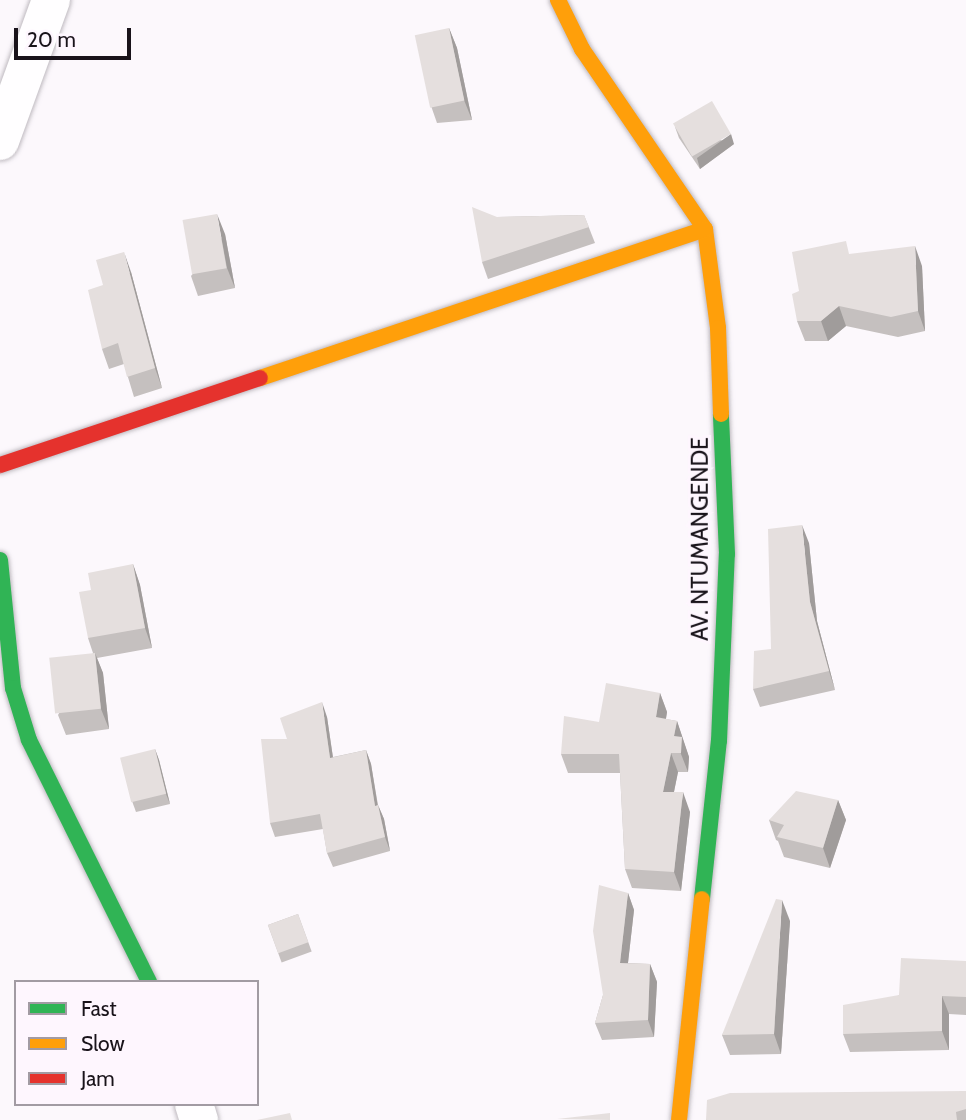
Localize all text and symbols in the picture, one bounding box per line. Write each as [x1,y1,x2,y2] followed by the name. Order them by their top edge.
[18,14,135,58] scale bar
[27,27,76,52] text: 20 m
[686,437,714,641] street label: AV. NTUMANGENDE
[14,980,259,1106] legend
[81,996,117,1021] text: Fast
[81,1031,125,1056] text: Slow
[81,1066,115,1091] text: Jam

